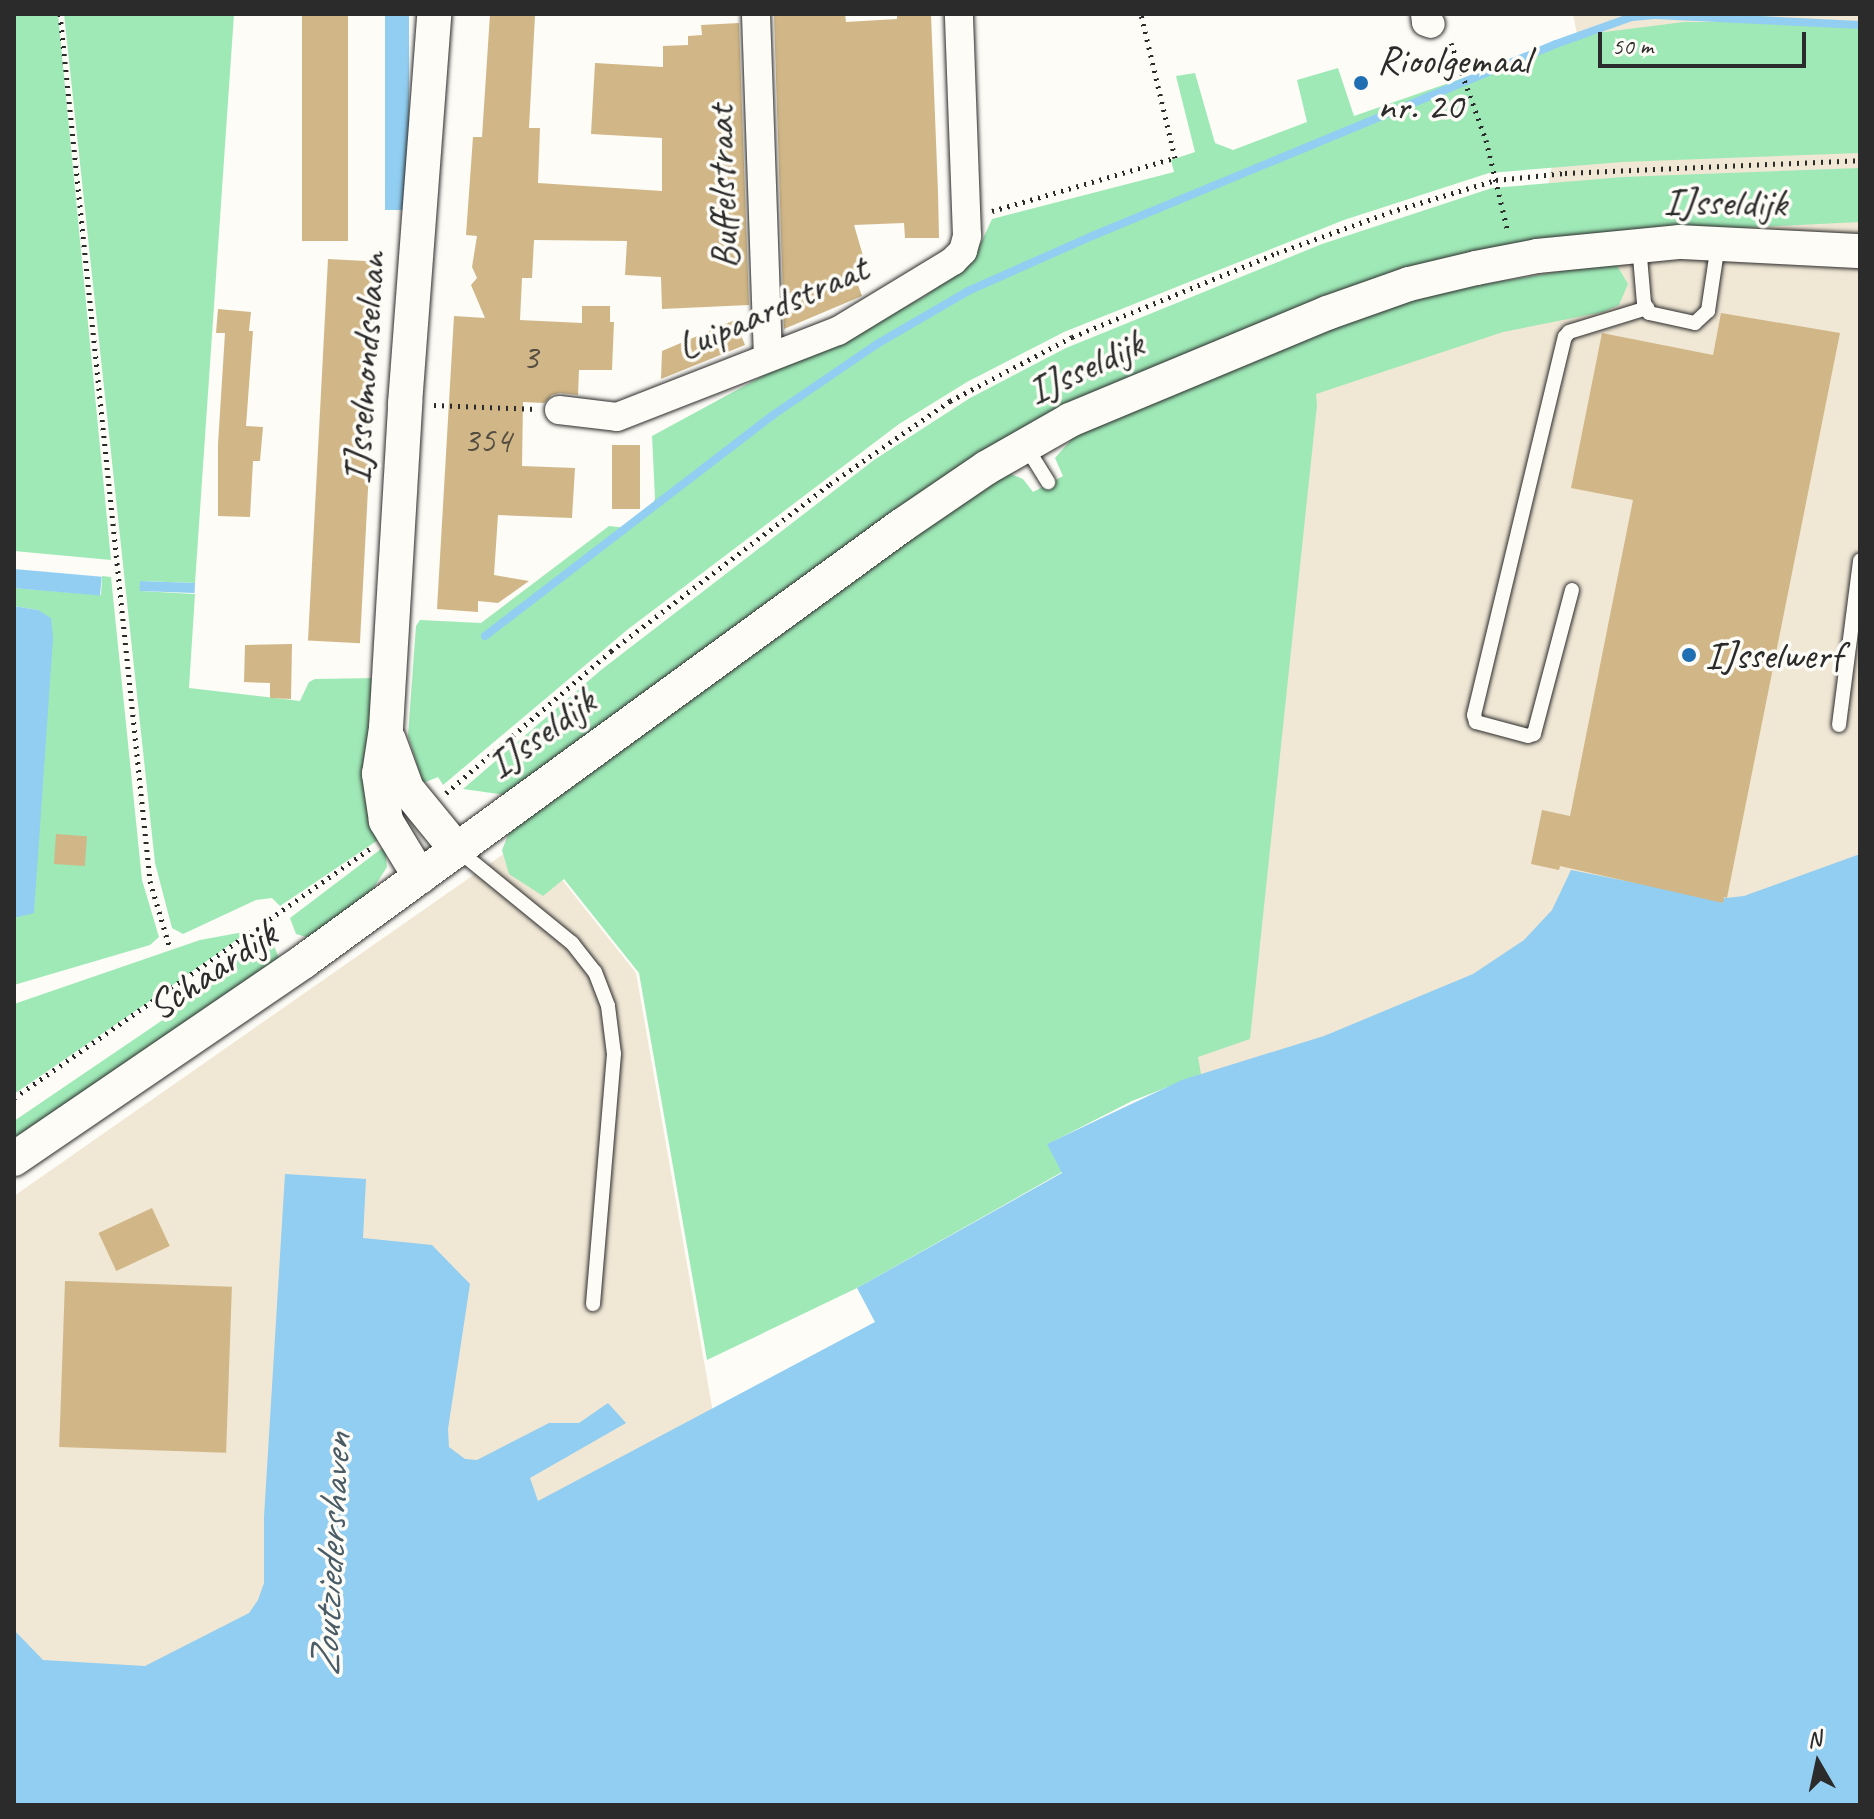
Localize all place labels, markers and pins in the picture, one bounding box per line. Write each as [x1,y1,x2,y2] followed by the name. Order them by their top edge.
[1377,36,1530,130] place label: Rioolgemaal nr. 20
[1352,74,1370,92] marker: Rioolgemaal nr. 20
[1705,631,1842,679] place label: IJsselwerf
[1680,646,1698,664] marker: IJsselwerf

